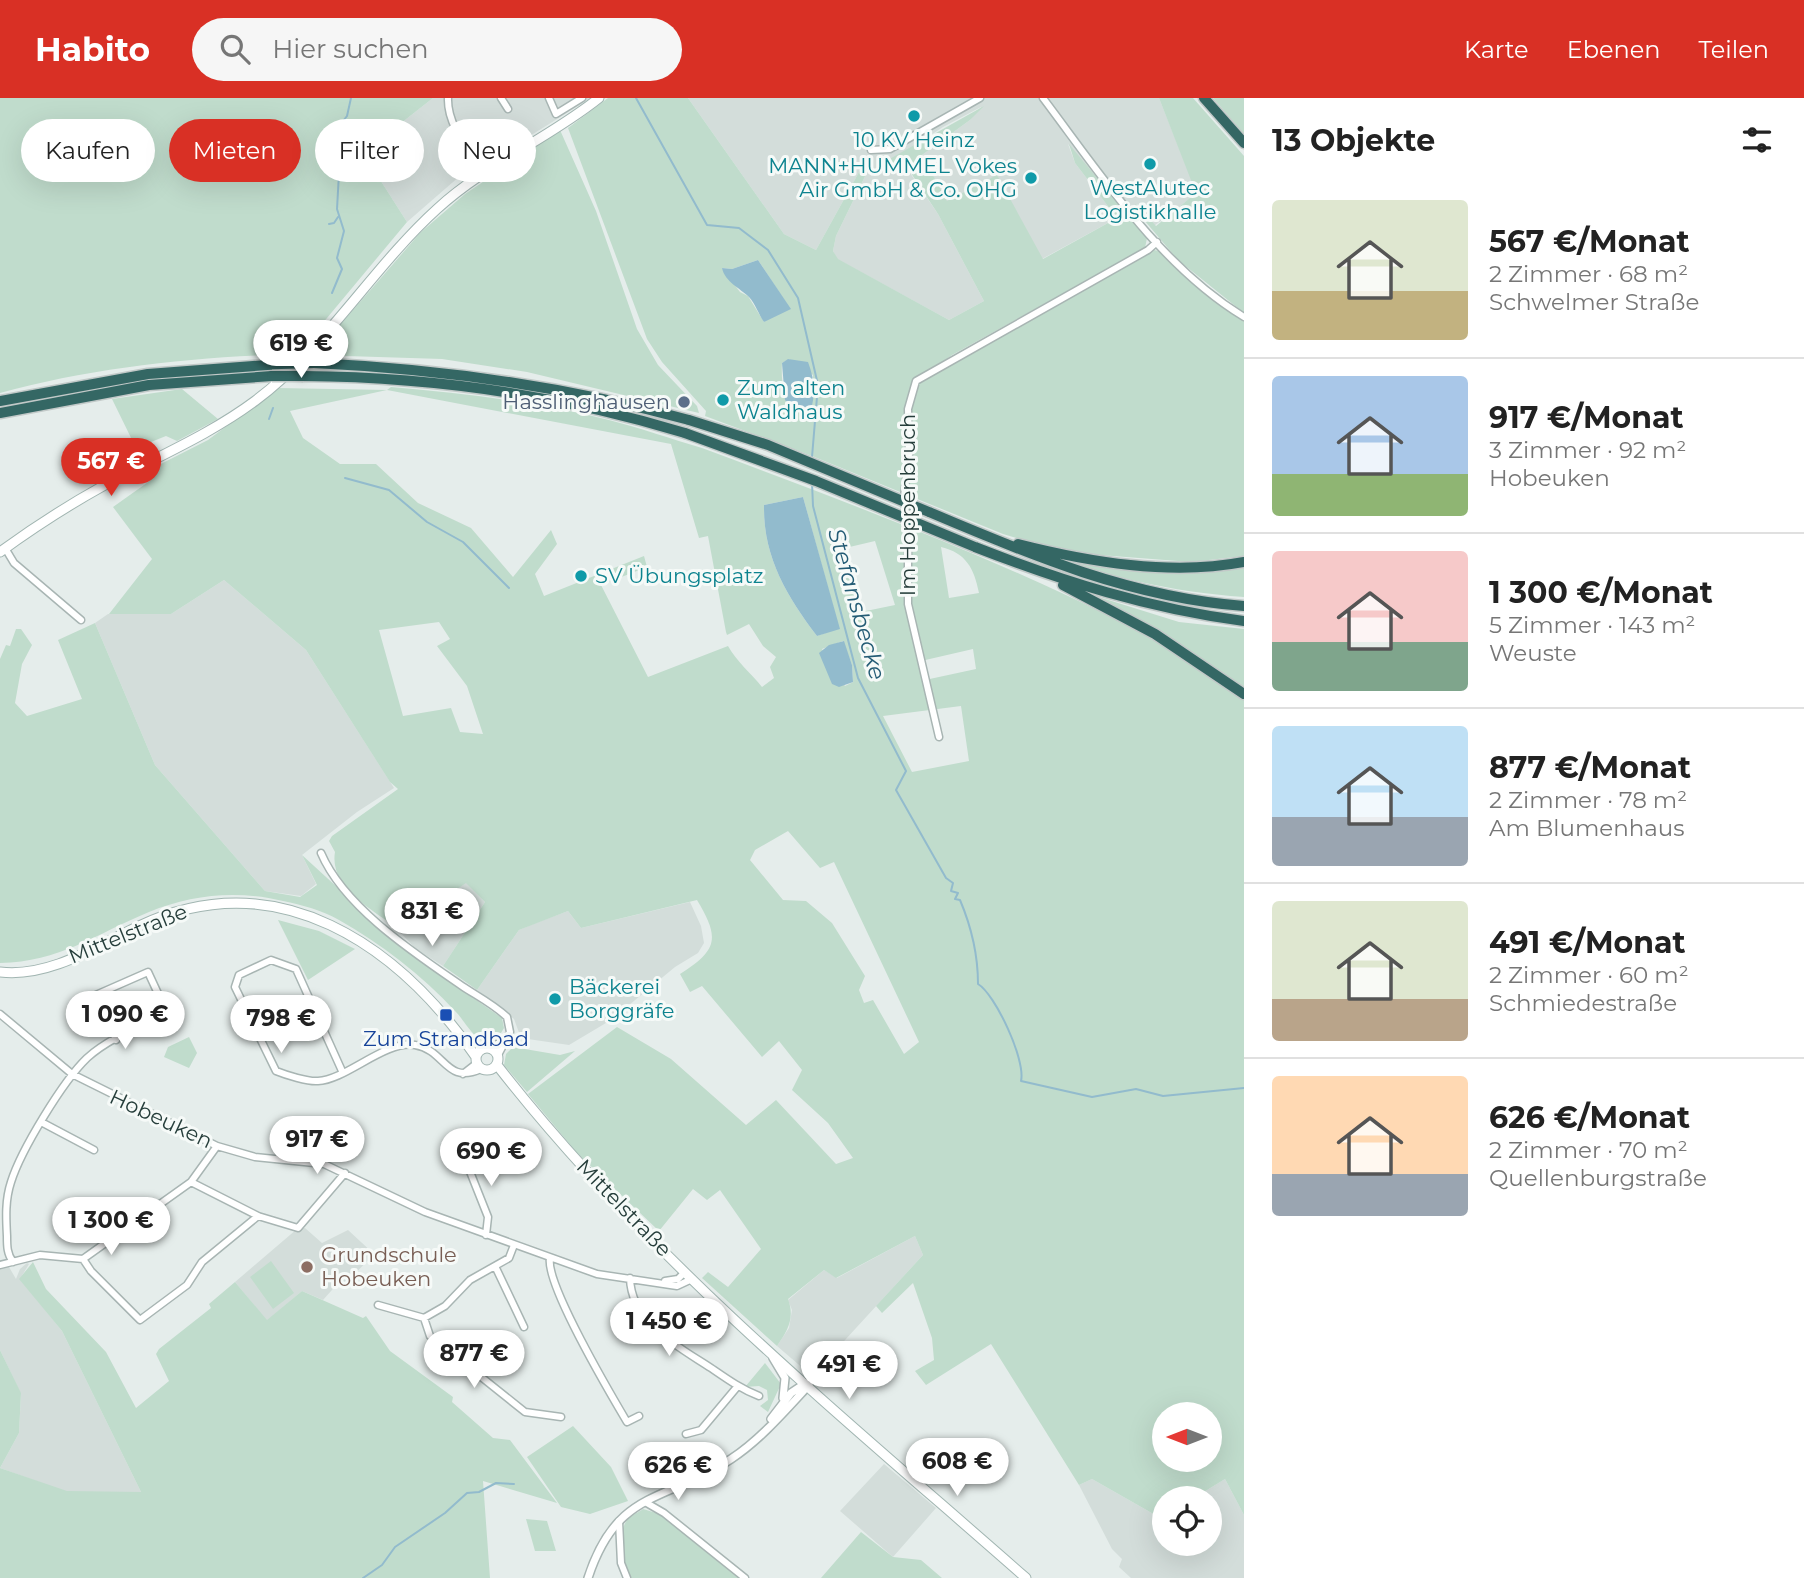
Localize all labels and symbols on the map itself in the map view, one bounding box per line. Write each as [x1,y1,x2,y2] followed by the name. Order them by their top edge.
[906,108,922,124] marker: 10 KV Heinz
[853,127,975,152] place label: 10 KV Heinz
[768,153,1017,202] place label: MANN+HUMMEL Vokes Air GmbH & Co. OHG
[1142,156,1158,172] marker: WestAlutec Logistikhalle
[1023,170,1039,186] marker: MANN+HUMMEL Vokes Air GmbH & Co. OHG
[1084,175,1216,224] place label: WestAlutec Logistikhalle
[252,320,350,380] pin: 619 €
[737,375,845,424] place label: Zum alten Waldhaus
[502,389,670,414] place label: Hasslinghausen
[715,392,731,408] marker: Zum alten Waldhaus
[676,394,692,410] marker: Hasslinghausen
[895,414,920,596] street label: Im Hoppenbruch
[62,438,160,498] pin: 567 €
[822,525,892,683] water label: Stefansbecke
[595,563,763,588] place label: SV Übungsplatz
[573,568,589,584] marker: SV Übungsplatz
[383,888,481,948] pin: 831 €
[65,898,191,969] street label: Mittelstraße
[569,974,675,1023] place label: Bäckerei Borggräfe
[547,991,563,1007] marker: Bäckerei Borggräfe
[60,992,190,1051] pin: 1 090 €
[232,996,330,1055] pin: 798 €
[438,1007,454,1023] marker: Zum Strandbad
[363,1026,529,1051] place label: Zum Strandbad
[106,1084,216,1153] street label: Hobeuken
[268,1116,366,1176] pin: 917 €
[442,1128,540,1188] pin: 690 €
[572,1154,677,1262] street label: Mittelstraße
[46,1198,176,1257] pin: 1 300 €
[321,1242,457,1291] place label: Grundschule Hobeuken
[299,1259,315,1275] marker: Grundschule Hobeuken
[604,1298,734,1358] pin: 1 450 €
[425,1330,523,1390] pin: 877 €
[800,1342,898,1401] pin: 491 €
[1152,1402,1222,1472] north arrow
[908,1438,1006,1498] pin: 608 €
[629,1442,727,1502] pin: 626 €

